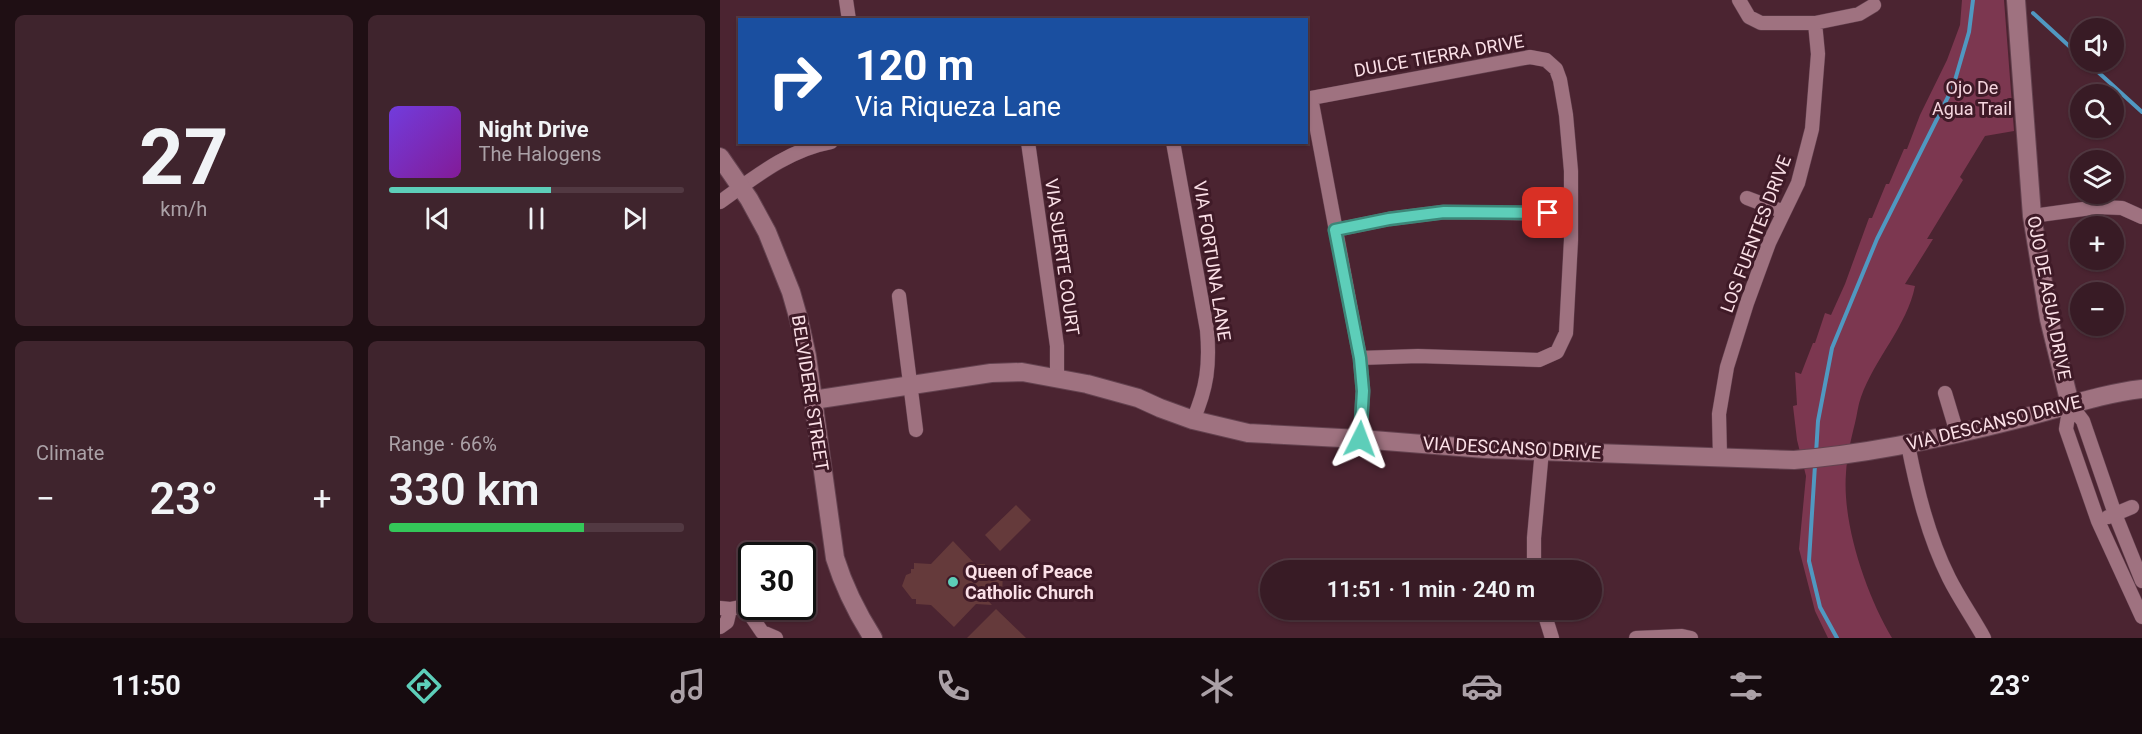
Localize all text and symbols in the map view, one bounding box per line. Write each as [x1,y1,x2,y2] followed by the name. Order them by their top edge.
[2070,18,2124,336] map controls
[2070,18,2124,72] button: sound
[1352,30,1526,81] street label: DULCE TIERRA DRIVE
[855,41,974,90] text: 120 m
[756,42,834,120] icon: right
[1932,77,2012,119] park label: Ojo De Agua Trail
[2070,84,2124,138] button: search
[855,91,1061,123] text: Via Riqueza Lane
[139,112,229,203] text: 27
[479,117,589,142] text: Night Drive
[479,142,602,166] text: The Halogens
[2070,150,2124,204] button: layers
[1716,152,1795,315] street label: LOS FUENTES DRIVE
[1041,177,1084,337] street label: VIA SUERTE COURT
[1189,179,1236,342] street label: VIA FORTUNA LANE
[1522,187,1573,238] pin
[1531,196,1564,229] icon: arrive
[160,197,207,221] text: km/h
[421,202,454,235] icon: previous
[520,202,553,235] icon: pause
[618,202,651,235] icon: next
[2023,214,2076,382] street label: OJO DE AGUA DRIVE
[2070,216,2124,270] button: +
[2070,282,2124,336] button: −
[788,313,833,473] street label: BELVIDERE STREET
[1905,391,2083,454] street label: VIA DESCANSO DRIVE
[1328,407,1392,471] position arrow
[389,432,497,456] text: Range · 66%
[1422,432,1602,463] street label: VIA DESCANSO DRIVE
[36,441,104,465] text: Climate
[389,463,540,516] text: 330 km
[149,472,218,525] text: 23°
[36,479,55,518] text: −
[313,479,332,518] text: +
[738,542,816,620] speed limit sign: 30
[965,561,1094,603] place label: Queen of Peace Catholic Church
[946,575,960,589] marker: Queen of Peace Catholic Church
[1327,577,1535,602] text: 11:51 · 1 min · 240 m
[403,665,445,707] icon: directions
[667,665,709,707] icon: music
[932,665,974,707] icon: phone
[1196,665,1238,707] icon: climate
[1461,665,1503,707] icon: car
[1725,665,1767,707] icon: filters
[111,670,181,702] text: 11:50
[1989,670,2031,702] text: 23°

